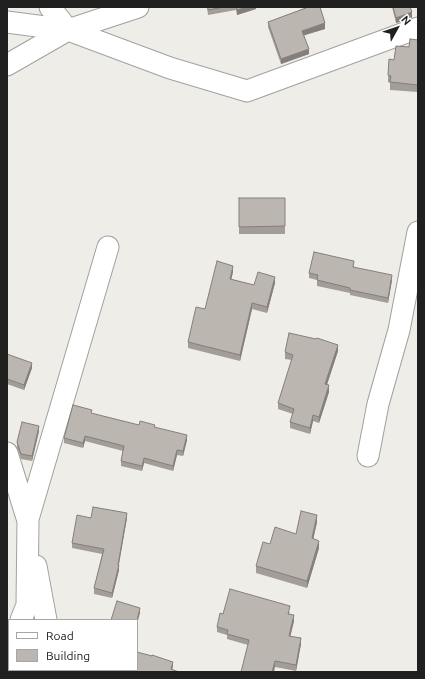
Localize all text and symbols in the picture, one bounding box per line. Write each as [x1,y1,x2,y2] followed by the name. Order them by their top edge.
[377,8,417,48] north arrow
[399,13,413,27] text: N
[8,619,138,671] legend
[46,629,74,642] text: Road
[46,649,90,662] text: Building

